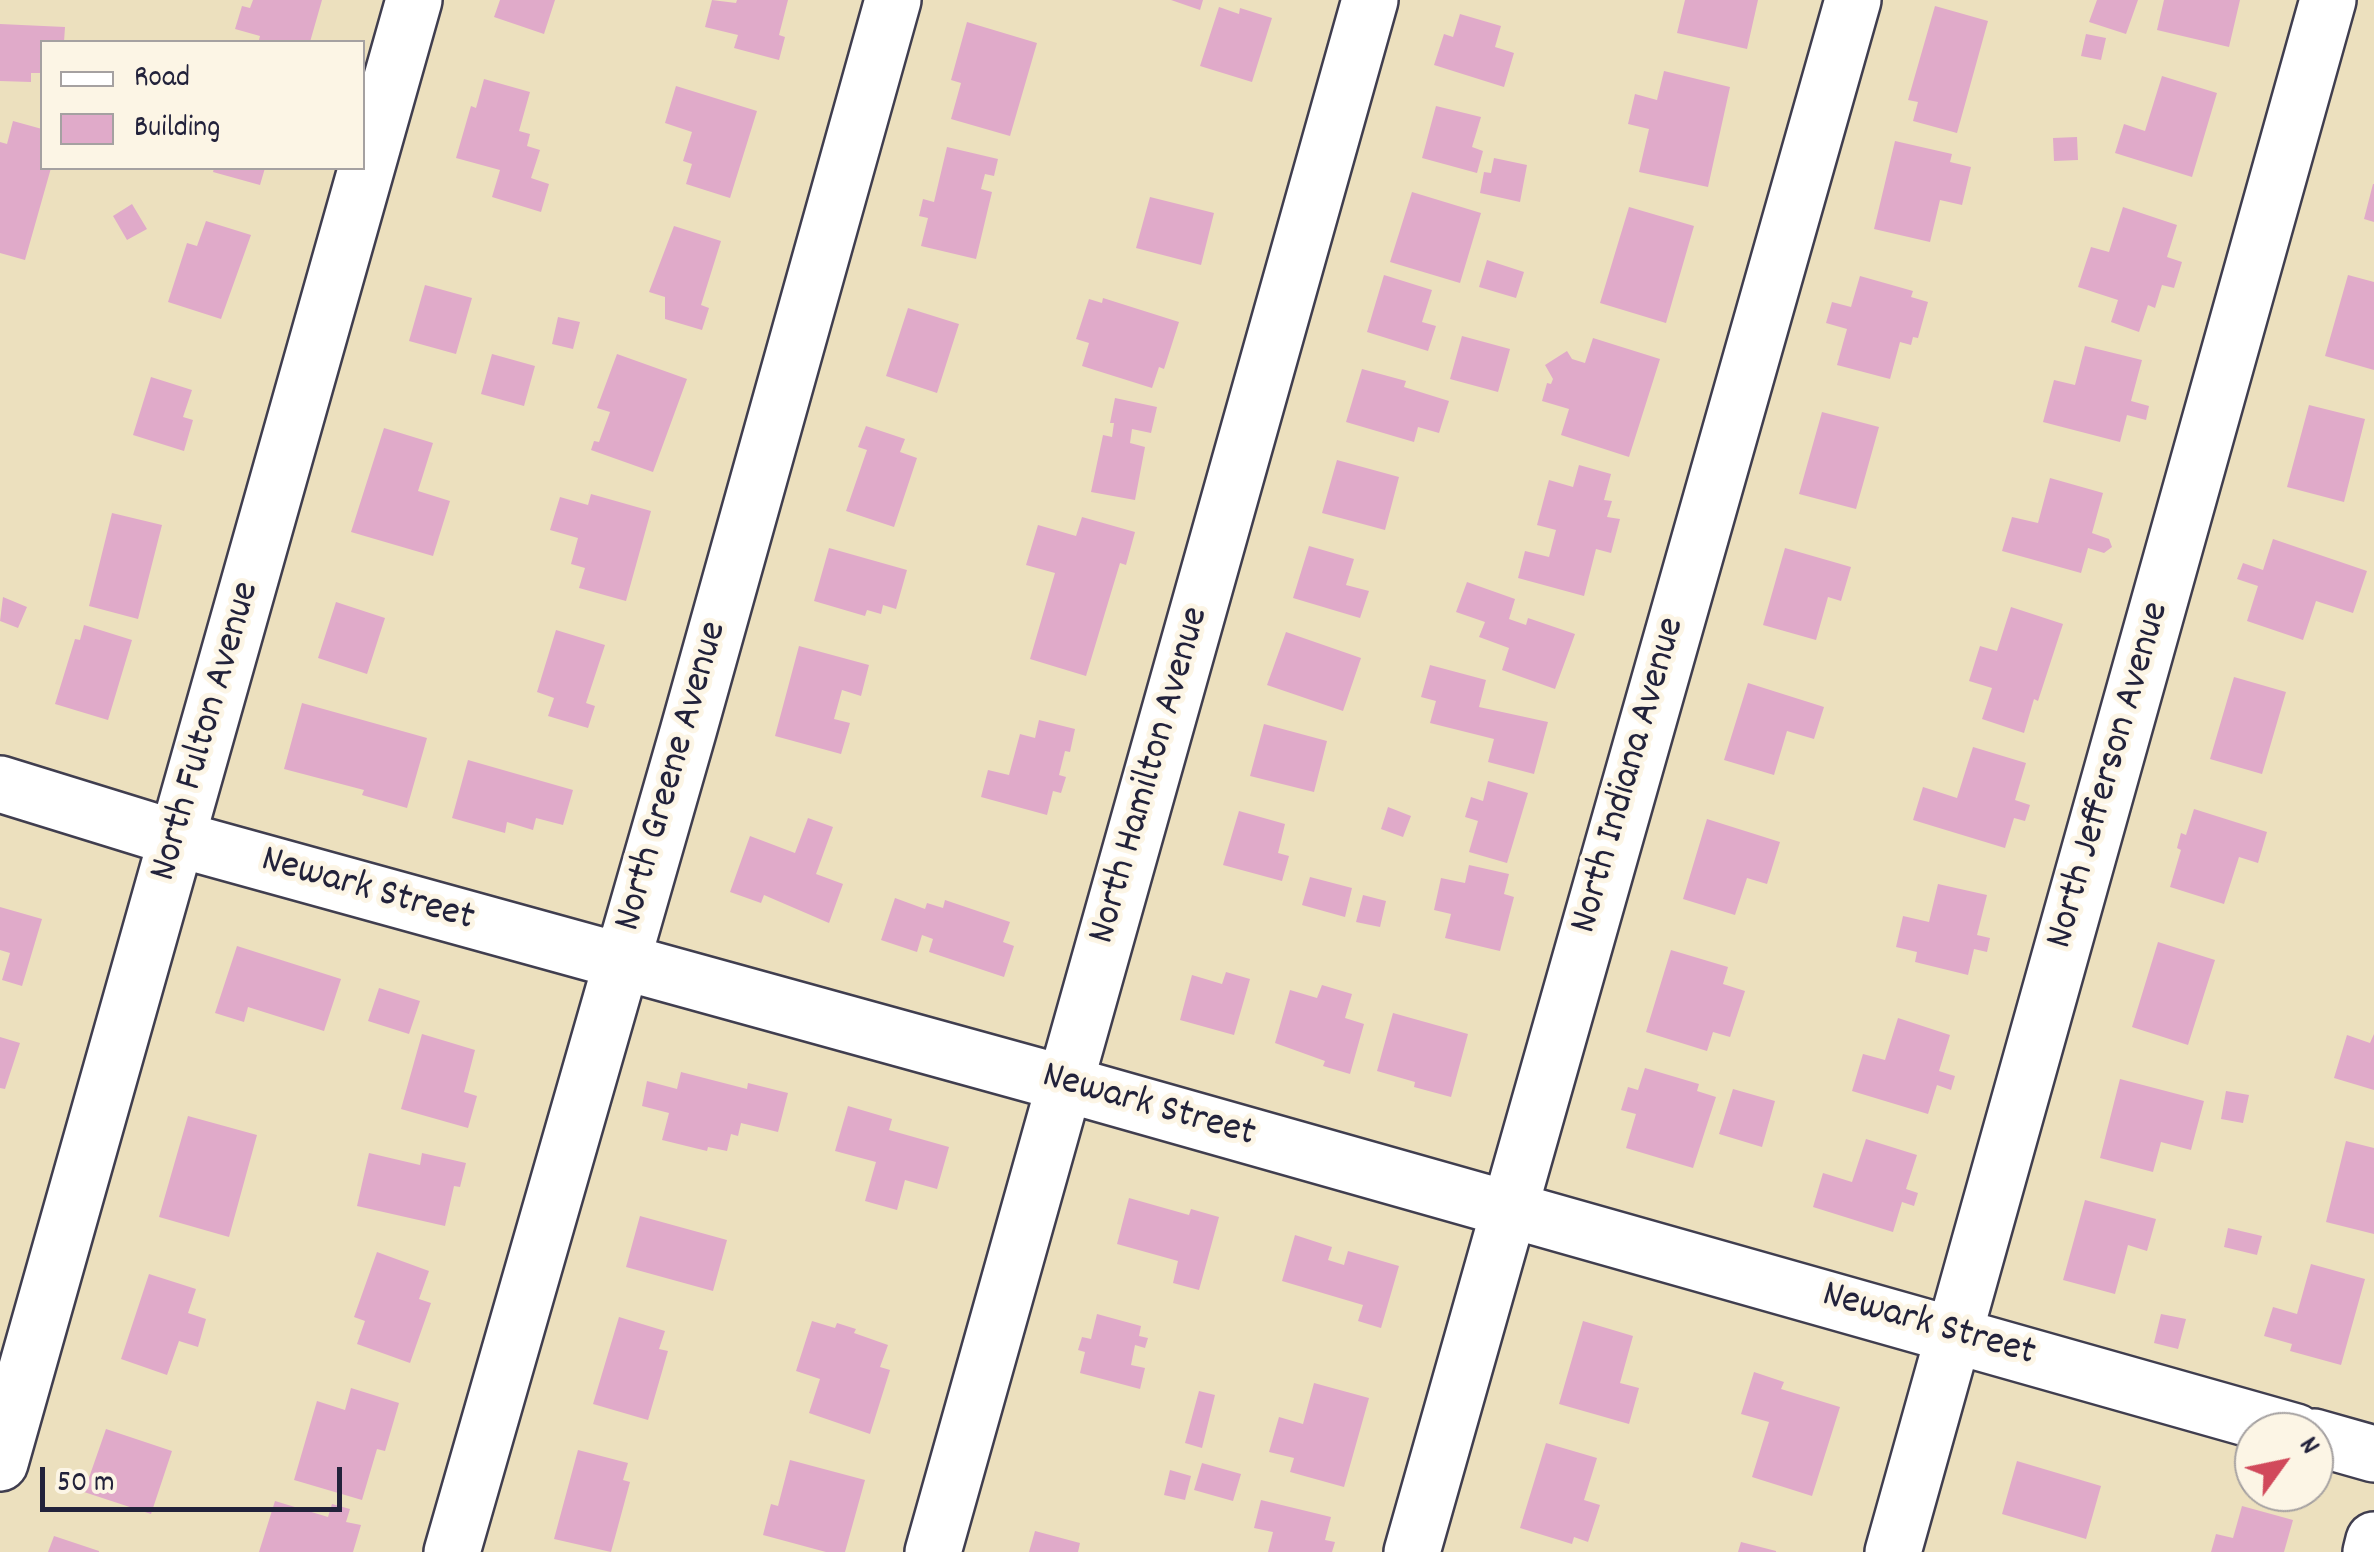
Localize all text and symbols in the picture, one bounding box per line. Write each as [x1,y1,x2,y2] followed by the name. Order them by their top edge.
[40,40,365,170] legend
[134,58,190,101] text: Road
[134,108,220,151] text: Building
[142,577,274,887] street label: North Fulton Avenue
[2039,597,2183,955] street label: North Jefferson Avenue
[1081,602,1223,950] street label: North Hamilton Avenue
[1563,613,1699,939] street label: North Indiana Avenue
[607,617,741,937] street label: North Greene Avenue
[255,839,479,945] street label: Newark Street
[1036,1055,1260,1161] street label: Newark Street
[1816,1274,2040,1380] street label: Newark Street
[2234,1412,2334,1512] north arrow
[2287,1430,2328,1463] text: N
[45,1447,348,1509] scale bar
[57,1463,115,1506] text: 50 m

